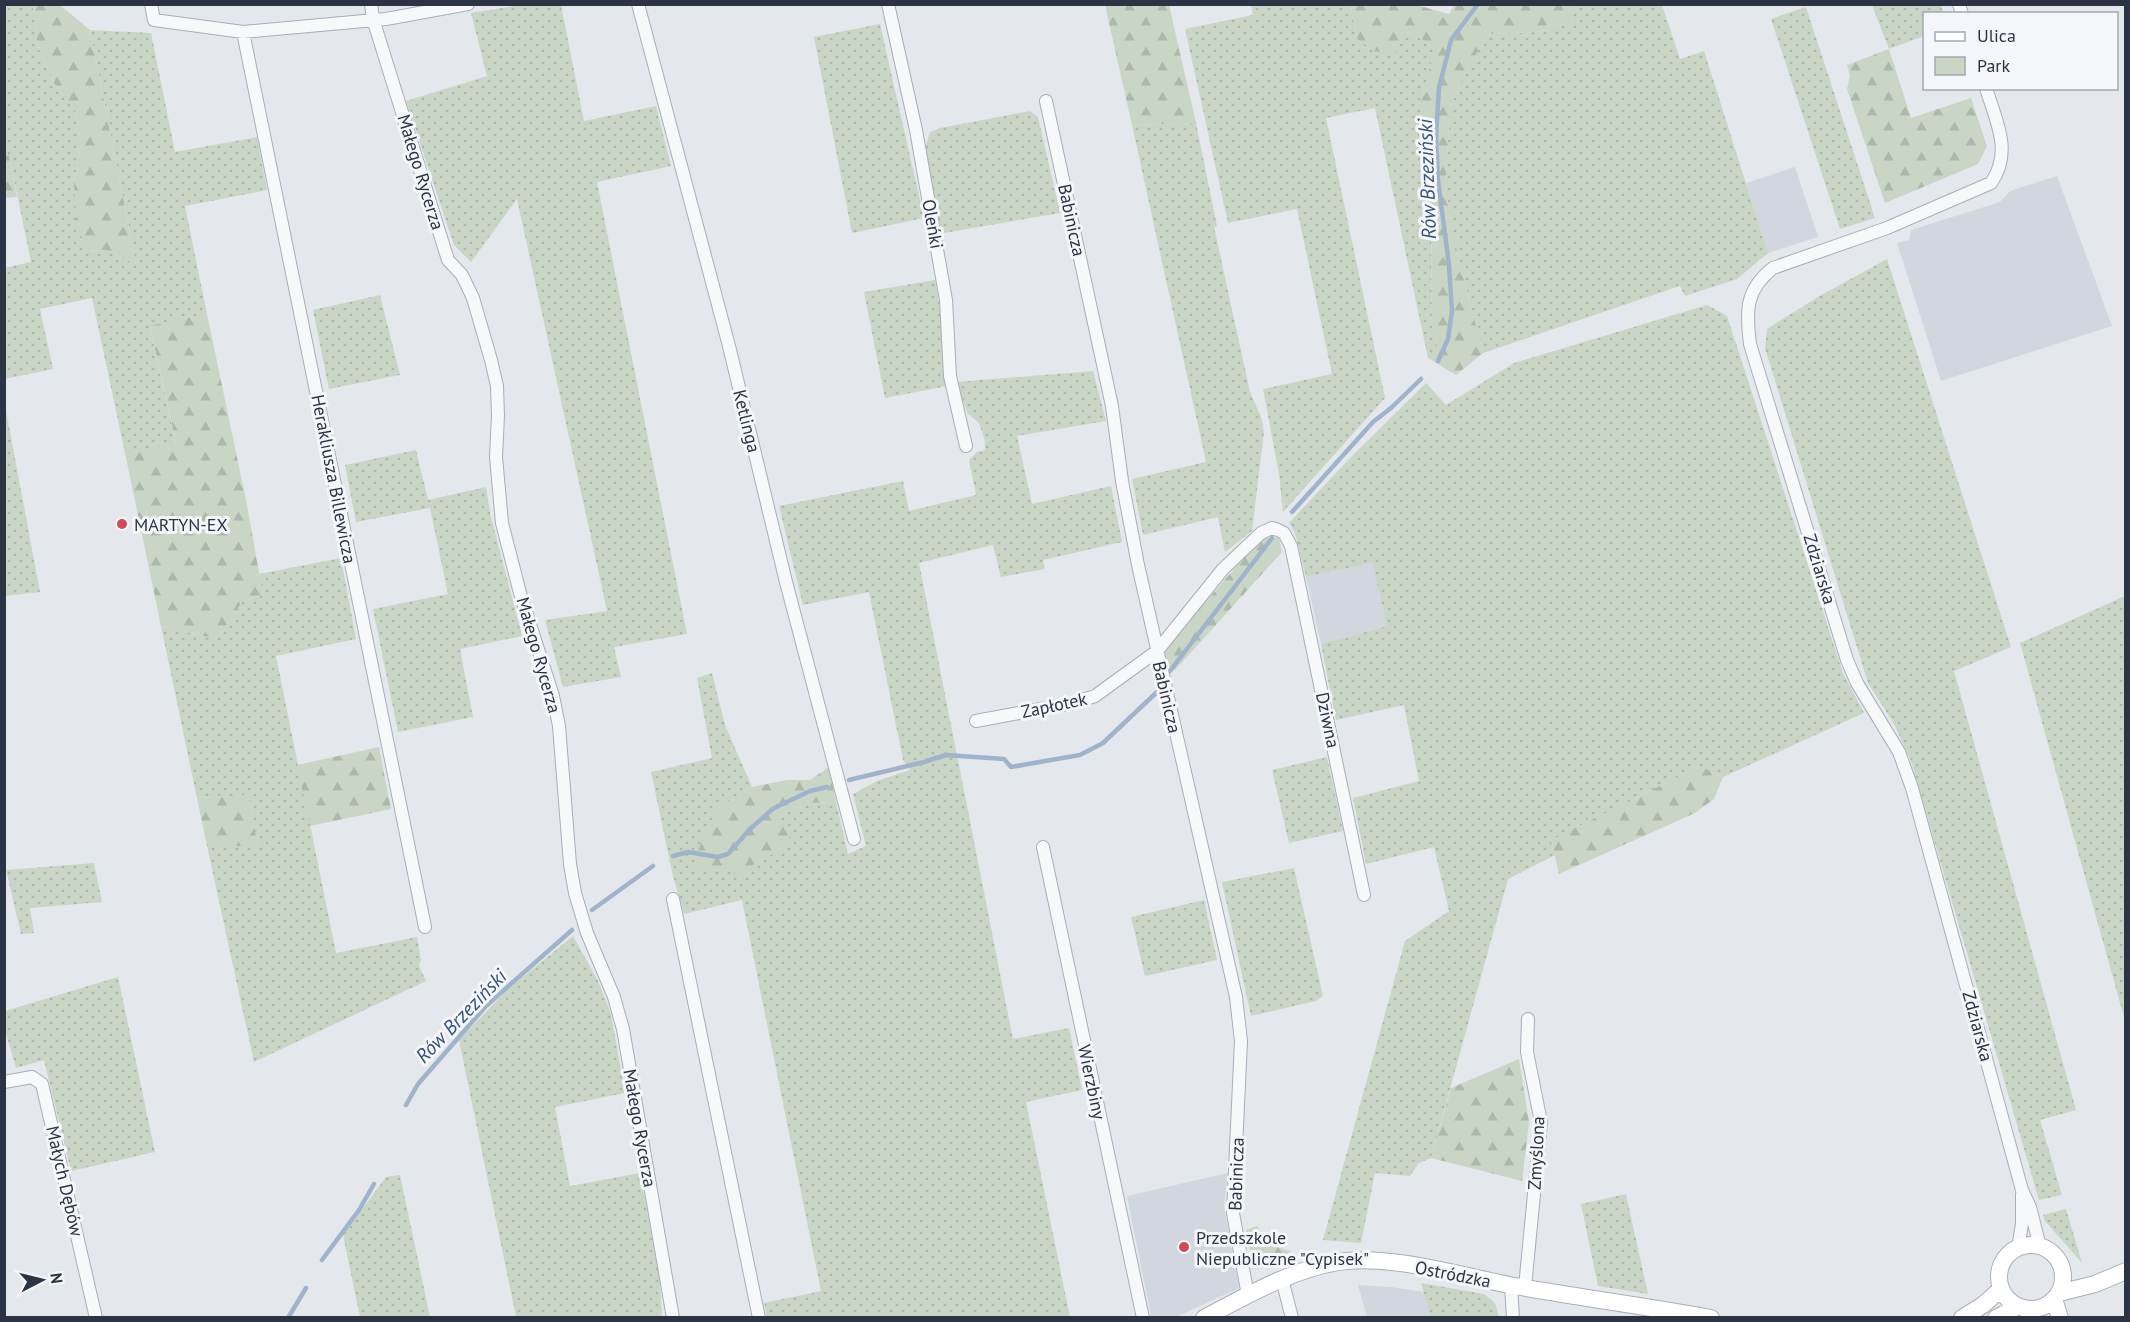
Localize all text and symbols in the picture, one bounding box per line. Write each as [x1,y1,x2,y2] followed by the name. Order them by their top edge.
[1923,12,2118,90] legend
[1977,24,2016,47] text: Ulica
[1977,54,2010,77] text: Park
[392,111,450,233] street label: Małego Rycerza
[1412,118,1442,240] water label: Rów Brzeziński
[1053,182,1091,258] street label: Babinicza
[917,197,949,251] street label: Oleńki
[728,387,766,455] street label: Ketlinga
[306,393,362,565] street label: Herakliusza Billewicza
[134,513,228,536] place label: MARTYN-EX
[115,517,129,531] marker: MARTYN-EX
[1798,531,1842,607] street label: Zdziarska
[511,594,567,716] street label: Małego Rycerza
[1148,659,1186,735] street label: Babinicza
[1019,687,1089,723] street label: Zapłotek
[1311,690,1345,750] street label: Dziwna
[410,963,513,1068] water label: Rów Brzeziński
[1958,988,1998,1064] street label: Zdziarska
[1073,1043,1111,1122] street label: Wierzbiny
[618,1067,662,1189] street label: Małego Rycerza
[1523,1116,1549,1190] street label: Zmyślona
[41,1124,89,1239] street label: Małych Dębów
[1223,1137,1249,1211] street label: Babinicza
[1196,1226,1369,1270] place label: Przedszkole Niepubliczne "Cypisek"
[1177,1240,1191,1254] marker: Przedszkole Niepubliczne "Cypisek"
[12,1250,72,1310] north arrow
[1413,1255,1493,1293] street label: Ostródzka
[46,1272,67,1285] text: N

